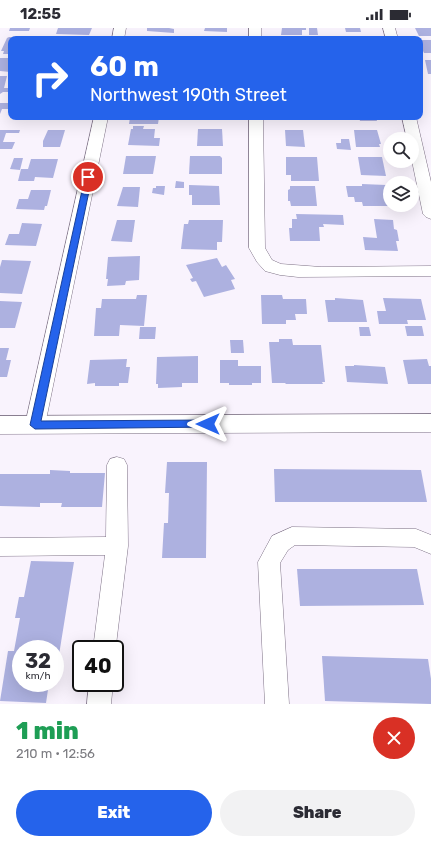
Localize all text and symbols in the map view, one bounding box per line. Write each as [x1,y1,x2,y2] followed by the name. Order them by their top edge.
[20,5,61,23] text: 12:55
[90,50,159,83] text: 60 m
[24,52,76,104] icon: right
[90,84,287,106] text: Northwest 190th Street
[383,132,419,212] map controls
[383,132,419,168] button: search
[71,160,105,194] pin
[77,166,99,188] icon: arrive
[383,176,419,212] button: layers
[187,403,229,445] position arrow
[72,640,124,692] speed limit sign: 40
[25,649,51,673] text: 32
[26,670,50,682] text: km/h
[16,717,79,745] text: 1 min
[373,717,415,759] button: close
[16,746,95,761] text: 210 m · 12:56
[16,790,212,836] button: Exit
[220,790,415,836] button: Share

